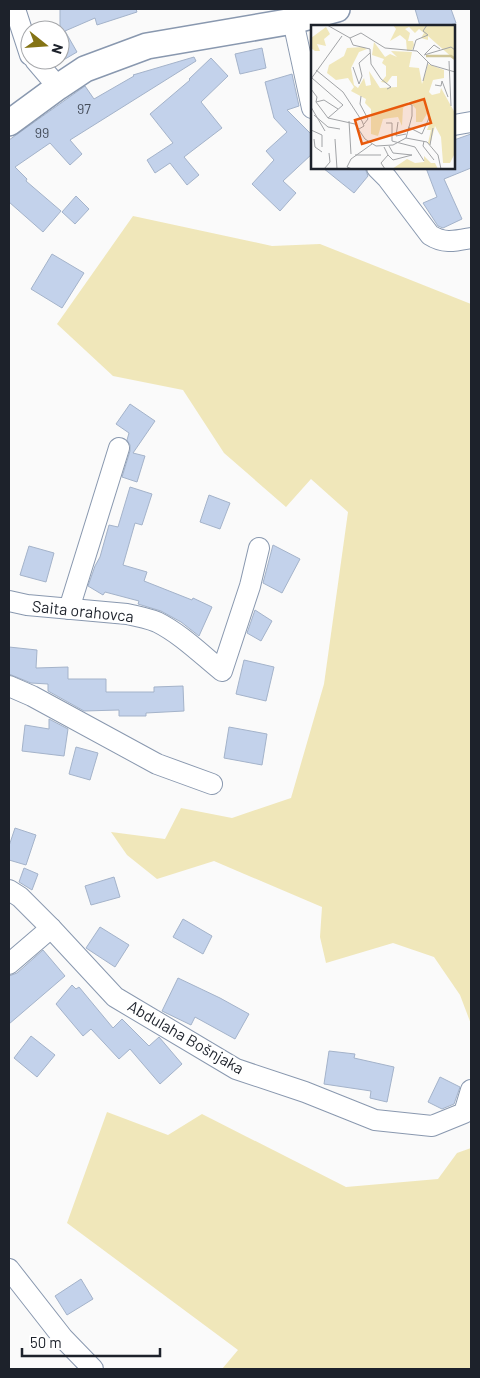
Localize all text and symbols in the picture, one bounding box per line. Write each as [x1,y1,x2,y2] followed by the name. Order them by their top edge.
[20,20,70,70] north arrow
[311,25,455,169] inset map
[48,42,67,56] text: N
[77,100,91,117] house number: 97
[35,124,49,141] house number: 99
[31,596,135,625] street label: Saita orahovca
[125,996,248,1077] street label: Abdulaha Bošnjaka
[22,1326,160,1358] scale bar
[30,1333,62,1351] text: 50 m

